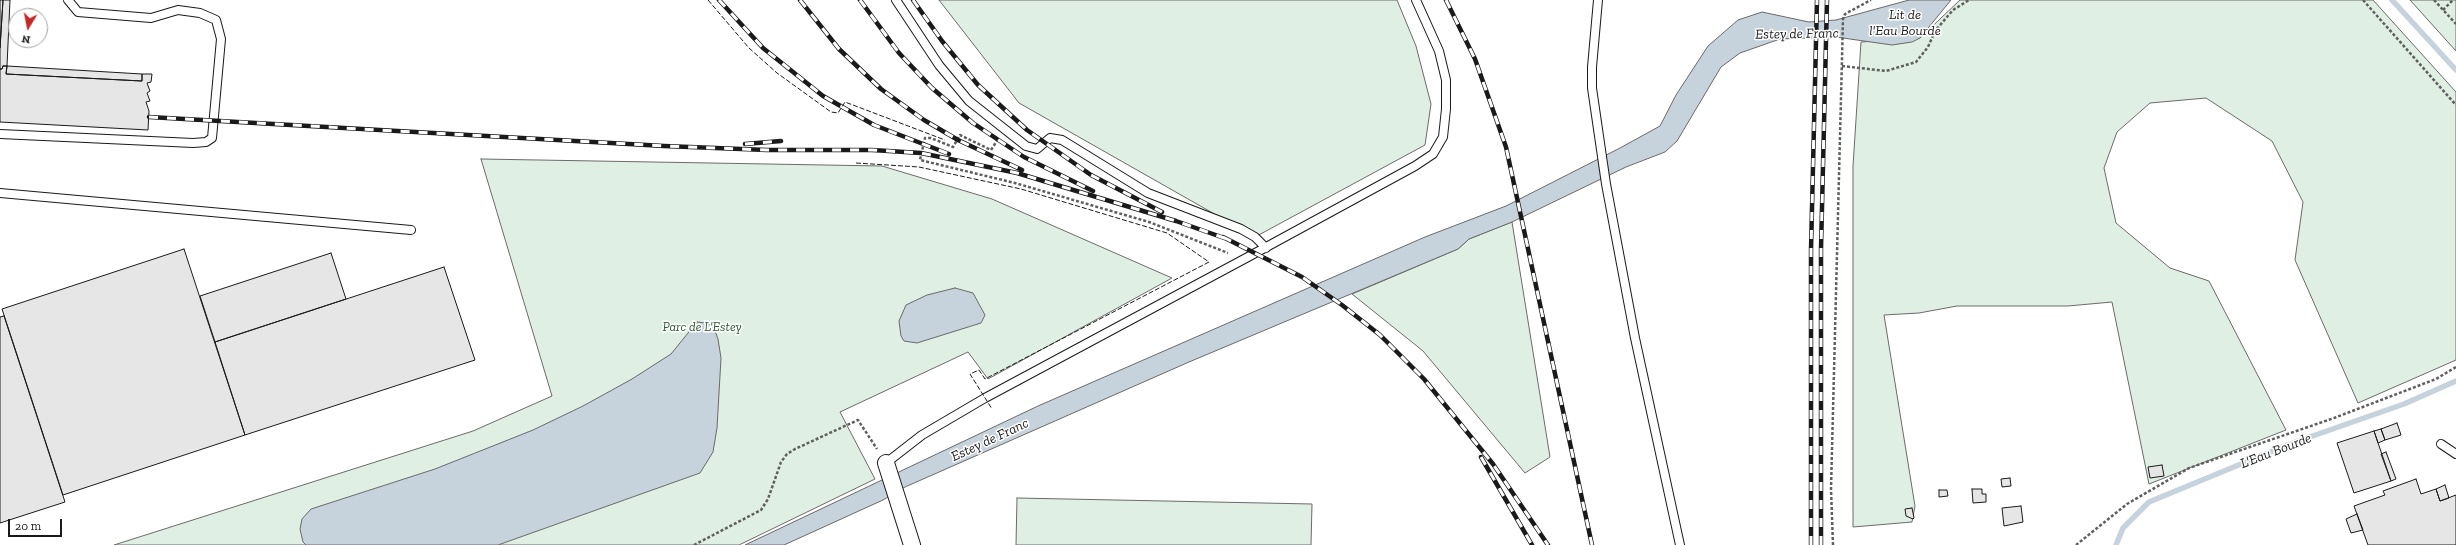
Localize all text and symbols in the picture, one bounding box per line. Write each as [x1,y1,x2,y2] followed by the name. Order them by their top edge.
[1869,7,1941,40] water label: Lit de l'Eau Bourde
[8,8,48,48] north arrow
[1755,25,1839,43] water label: Estey de Franc
[21,32,31,46] text: N
[662,319,742,335] park label: Parc de L'Estey
[949,415,1031,465] water label: Estey de Franc
[2238,430,2314,472] water label: L'Eau Bourde
[10,511,64,537] scale bar
[15,519,41,533] text: 20 m

